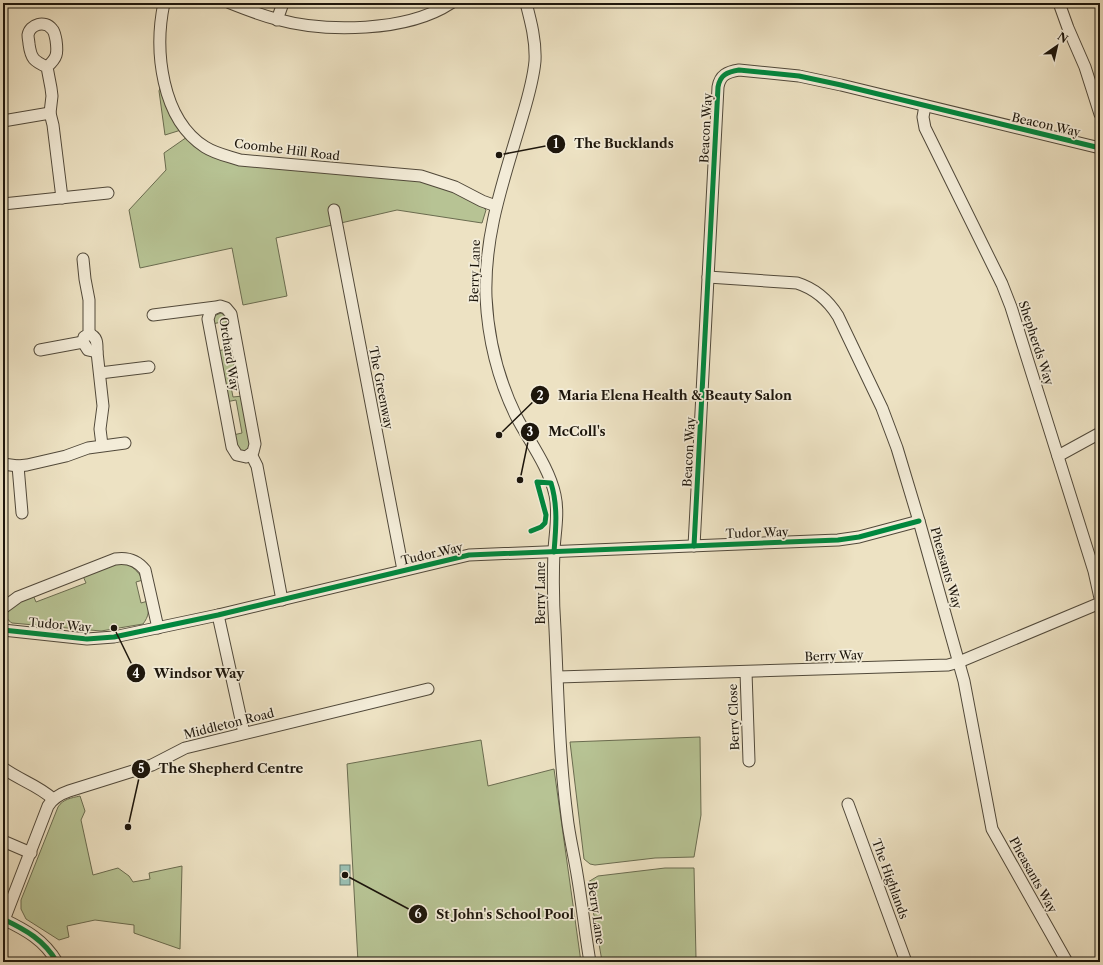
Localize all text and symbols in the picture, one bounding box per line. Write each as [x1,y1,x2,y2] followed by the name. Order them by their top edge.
[1037,26,1077,66] north arrow
[1055,29,1071,46] text: N
[696,92,715,163] street label: Beacon Way
[1010,109,1082,140] street label: Beacon Way
[546,131,682,156] callout: The Bucklands
[574,135,674,151] text: The Bucklands
[233,136,341,164] street label: Coombe Hill Road
[553,136,559,151] text: 1
[466,239,483,303] street label: Berry Lane
[1016,299,1057,387] street label: Shepherds Way
[216,316,243,392] street label: Orchard Way
[366,345,397,431] street label: The Greenway
[530,383,801,408] callout: Maria Elena Health & Beauty Salon
[558,387,792,403] text: Maria Elena Health & Beauty Salon
[536,388,544,403] text: 2
[679,416,698,487] street label: Beacon Way
[520,419,614,444] callout: McColl's
[548,423,606,439] text: McColl's
[527,424,534,439] text: 3
[725,524,789,541] street label: Tudor Way
[928,525,965,611] street label: Pheasants Way
[400,539,465,568] street label: Tudor Way
[533,561,548,625] street label: Berry Lane
[28,614,92,635] street label: Tudor Way
[804,647,864,664] street label: Berry Way
[126,661,253,686] callout: Windsor Way
[153,665,245,681] text: Windsor Way
[132,666,140,681] text: 4
[725,683,742,751] street label: Berry Close
[182,705,276,742] street label: Middleton Road
[131,756,311,781] callout: The Shepherd Centre
[159,760,304,776] text: The Shepherd Centre
[138,761,145,776] text: 5
[1006,834,1061,916] street label: Pheasants Way
[869,837,912,921] street label: The Highlands
[585,881,608,946] street label: Berry Lane
[408,902,582,927] callout: St John's School Pool
[414,906,422,921] text: 6
[436,906,574,922] text: St John's School Pool

